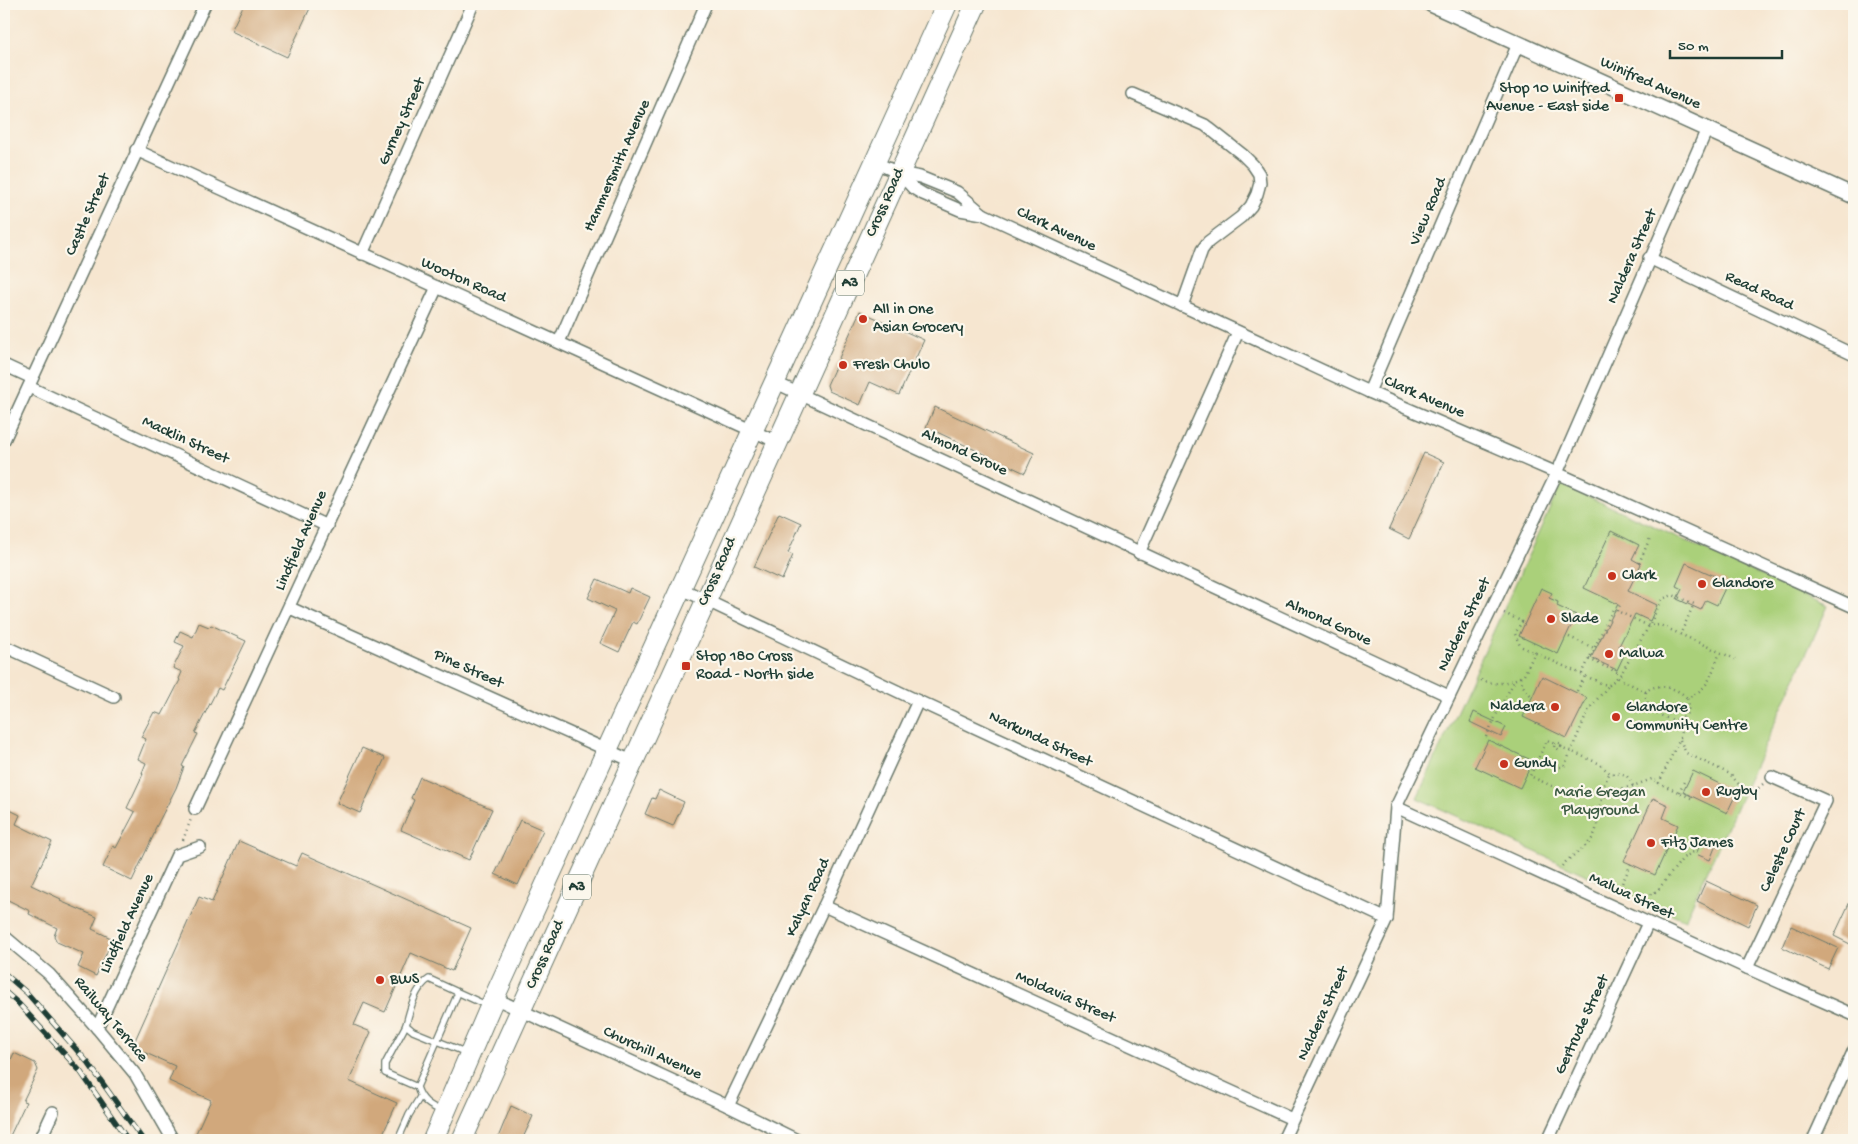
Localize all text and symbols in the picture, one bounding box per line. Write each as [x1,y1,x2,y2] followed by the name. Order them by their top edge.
[1670,28,1783,60] scale bar
[1678,38,1709,56] text: 50 m
[1597,53,1704,115] street label: Winifred Avenue
[375,74,431,169] street label: Gurney Street
[1486,80,1611,117] place label: Stop 10 Winifred Avenue - East side
[1613,92,1625,104] marker: Stop 10 Winifred Avenue - East side
[580,96,656,235] street label: Hammersmith Avenue
[862,164,910,240] street label: Cross Road
[62,170,116,259] street label: Castle Street
[1406,174,1452,250] street label: View Road
[1013,203,1100,257] street label: Clark Avenue
[1604,205,1663,307] street label: Naldera Street
[417,254,510,309] street label: Wooton Road
[1722,268,1798,317] street label: Read Road
[836,270,864,296] road number: A3
[873,301,963,338] place label: All in One Asian Grocery
[857,313,869,325] marker: All in One Asian Grocery
[852,356,930,375] place label: Fresh Chulo
[837,359,849,371] marker: Fresh Chulo
[1381,372,1468,424] street label: Clark Avenue
[139,413,233,470] street label: Macklin Street
[918,425,1011,482] street label: Almond Grove
[271,487,333,594] street label: Lindfield Avenue
[694,533,742,609] street label: Cross Road
[1622,567,1658,586] place label: Clark
[1606,570,1618,582] marker: Clark
[1434,574,1496,675] street label: Naldera Street
[1712,575,1774,594] place label: Glandore
[1696,578,1708,590] marker: Glandore
[1282,595,1375,652] street label: Almond Grove
[1561,610,1599,629] place label: Slade
[1545,613,1557,625] marker: Slade
[1619,645,1665,664] place label: Malwa
[429,646,507,694] street label: Pine Street
[696,648,815,685] place label: Stop 180 Cross Road - North side
[1603,648,1615,660] marker: Malwa
[680,660,692,672] marker: Stop 180 Cross Road - North side
[1490,698,1546,717] place label: Naldera
[1626,699,1748,736] place label: Glandore Community Centre
[1549,701,1561,713] marker: Naldera
[985,708,1096,773] street label: Narkunda Street
[1610,711,1622,723] marker: Glandore Community Centre
[1514,755,1557,774] place label: Gundy
[1498,758,1510,770] marker: Gundy
[1716,783,1757,802] place label: Rugby
[1555,784,1646,821] park label: Marie Gregan Playground
[1700,786,1712,798] marker: Rugby
[1756,805,1812,896] street label: Celeste Court
[1660,834,1734,853] place label: Fitz James
[1645,837,1657,849] marker: Fitz James
[783,854,836,940] street label: Kalyan Road
[1586,869,1678,926] street label: Malwa Street
[97,870,160,977] street label: Lindfield Avenue
[563,874,591,900] road number: A3
[522,916,570,992] street label: Cross Road
[1294,963,1355,1064] street label: Naldera Street
[1012,968,1119,1029] street label: Moldavia Street
[389,971,420,990] place label: BWS
[1552,971,1615,1078] street label: Gertrude Street
[69,973,152,1067] street label: Railway Terrace
[374,974,386,986] marker: BWS
[600,1023,705,1086] street label: Churchill Avenue

